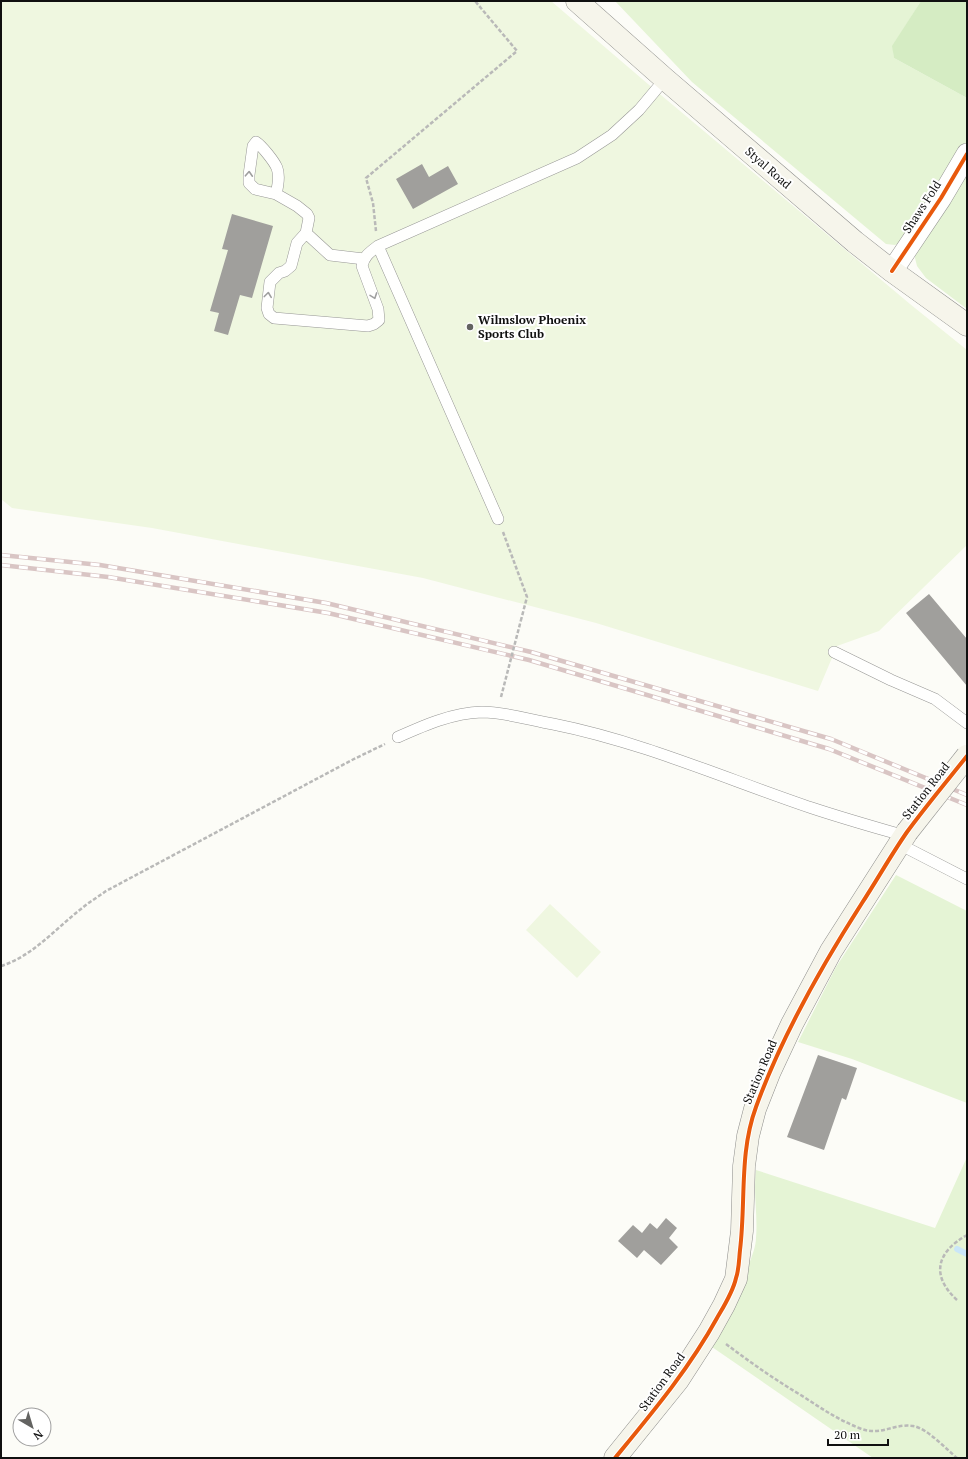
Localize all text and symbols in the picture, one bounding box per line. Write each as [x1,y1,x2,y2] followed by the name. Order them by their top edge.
[742,143,795,192] street label: Styal Road
[245,171,254,177] one-way arrow
[899,177,944,236] street label: Shaws Fold
[264,292,273,298] one-way arrow
[369,292,377,299] one-way arrow
[478,312,586,341] place label: Wilmslow Phoenix Sports Club
[465,322,475,332] marker: Wilmslow Phoenix Sports Club
[899,759,953,822] street label: Station Road
[739,1037,780,1106] street label: Station Road
[635,1349,688,1414] street label: Station Road
[12,1407,52,1447] north arrow
[828,1421,888,1447] scale bar
[30,1427,46,1443] text: N
[834,1427,861,1442] text: 20 m

